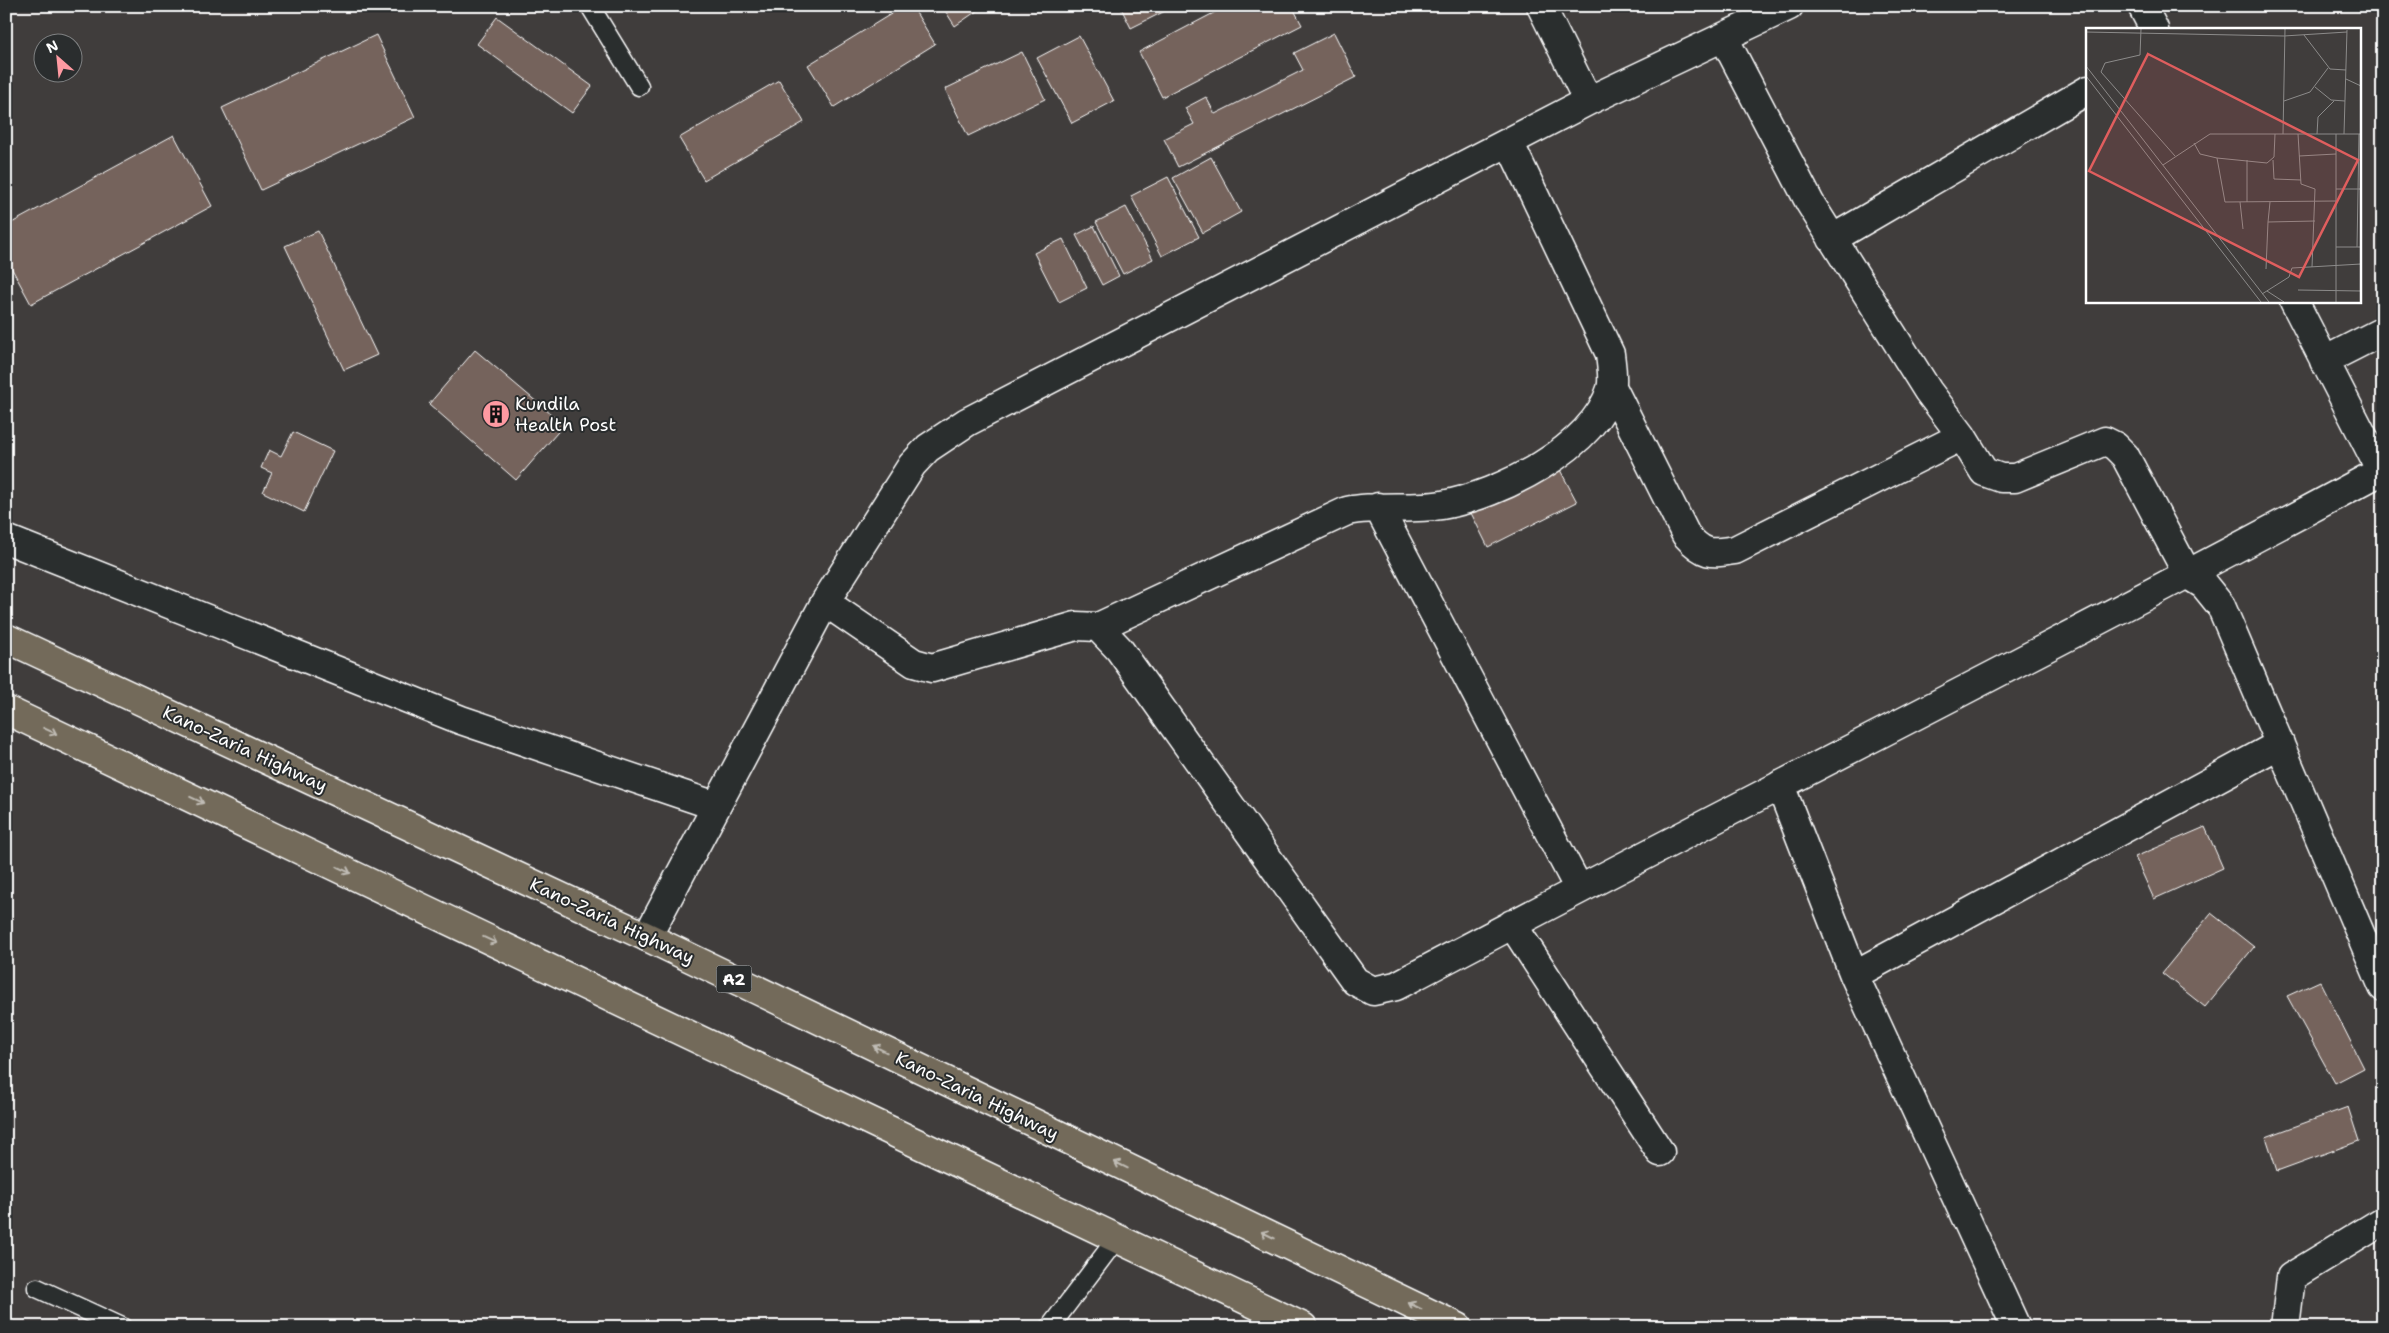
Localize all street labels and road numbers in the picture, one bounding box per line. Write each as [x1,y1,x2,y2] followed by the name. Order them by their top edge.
[159,700,331,798] street label: Kano-Zaria Highway
[526,872,698,970] street label: Kano-Zaria Highway
[716,966,752,992] road number: A2
[891,1046,1063,1146] street label: Kano-Zaria Highway

